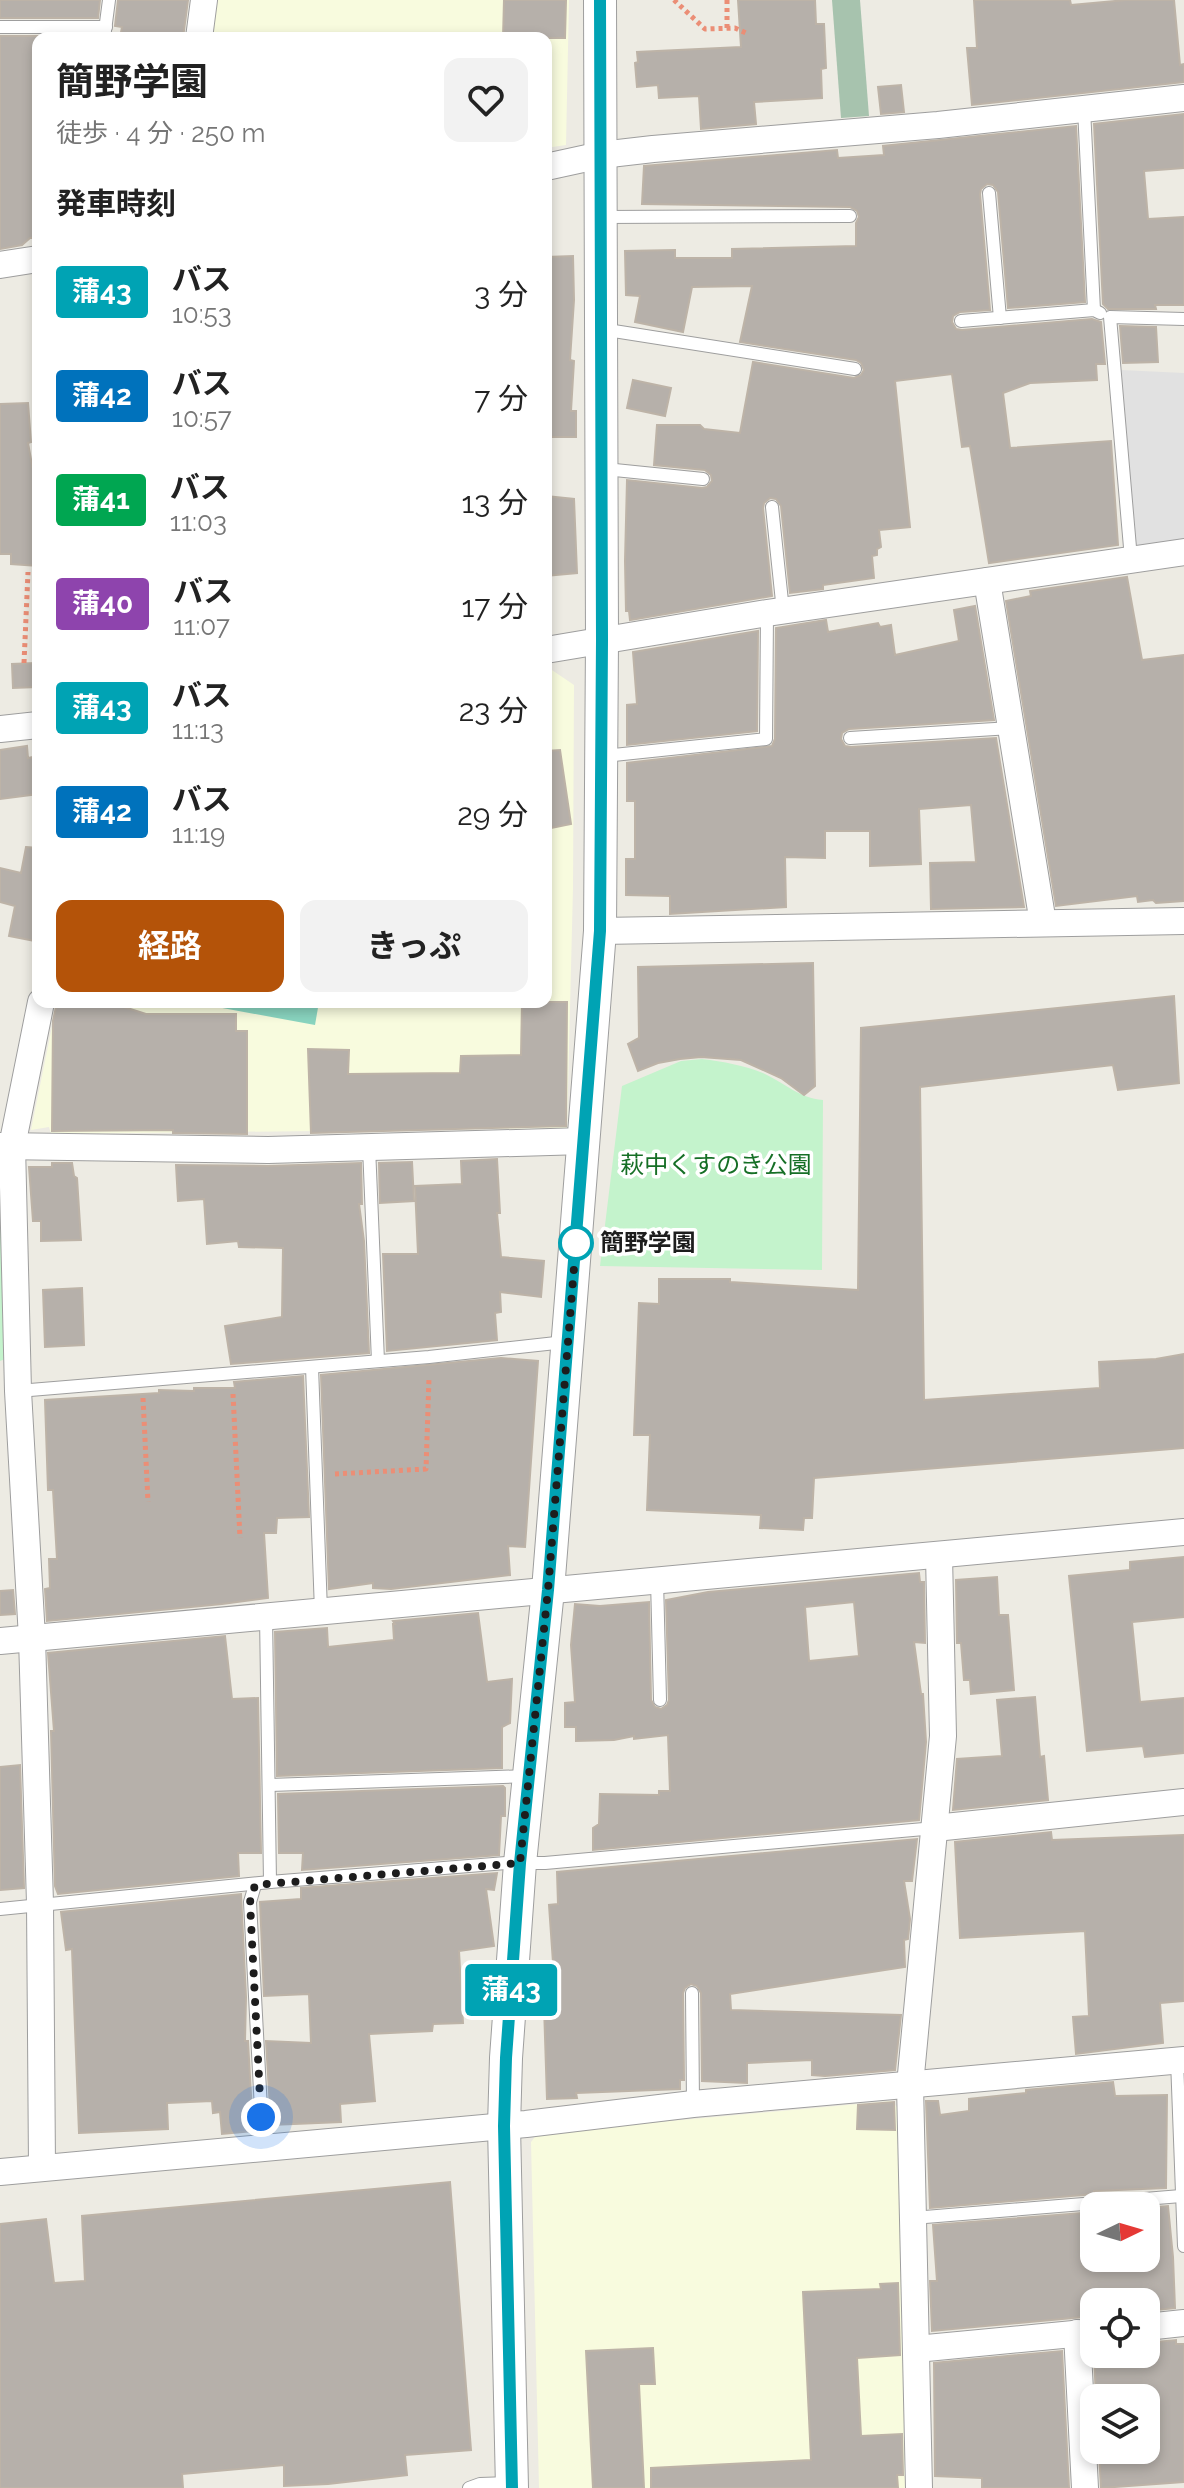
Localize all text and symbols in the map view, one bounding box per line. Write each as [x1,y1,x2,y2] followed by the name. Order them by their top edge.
[444,58,528,142] button: heart
[56,59,208,104] text: 簡野学園
[56,118,265,148] text: 徒歩 · 4 分 · 250 m
[56,186,176,221] text: 発車時刻
[172,262,232,297] text: バス
[72,275,132,308] text: 蒲43
[474,277,528,312] text: 3 分
[172,299,232,329] text: 10:53
[172,366,232,401] text: バス
[72,379,132,412] text: 蒲42
[474,381,528,416] text: 7 分
[172,403,232,433] text: 10:57
[170,470,230,505] text: バス
[72,483,130,516] text: 蒲41
[461,485,528,520] text: 13 分
[170,507,227,537] text: 11:03
[173,574,233,609] text: バス
[72,587,133,620] text: 蒲40
[462,589,528,624] text: 17 分
[173,611,230,641] text: 11:07
[172,678,232,713] text: バス
[72,691,132,724] text: 蒲43
[459,693,528,728] text: 23 分
[172,715,224,745] text: 11:13
[172,782,232,817] text: バス
[72,795,132,828] text: 蒲42
[457,797,528,832] text: 29 分
[172,819,225,849] text: 11:19
[56,900,284,992] button: 経路
[300,900,528,992] button: きっぷ
[620,1150,812,1179] park label: 萩中くすのき公園
[559,1226,593,1260] marker: 簡野学園
[600,1228,696,1257] place label: 簡野学園
[465,1964,557,2016] line badge: 蒲43
[481,1973,541,2006] text: 蒲43
[241,2097,281,2137] your location
[1080,2192,1160,2272] north arrow
[1080,2192,1160,2464] map controls
[1080,2288,1160,2368] button: locate
[1080,2384,1160,2464] button: layers

